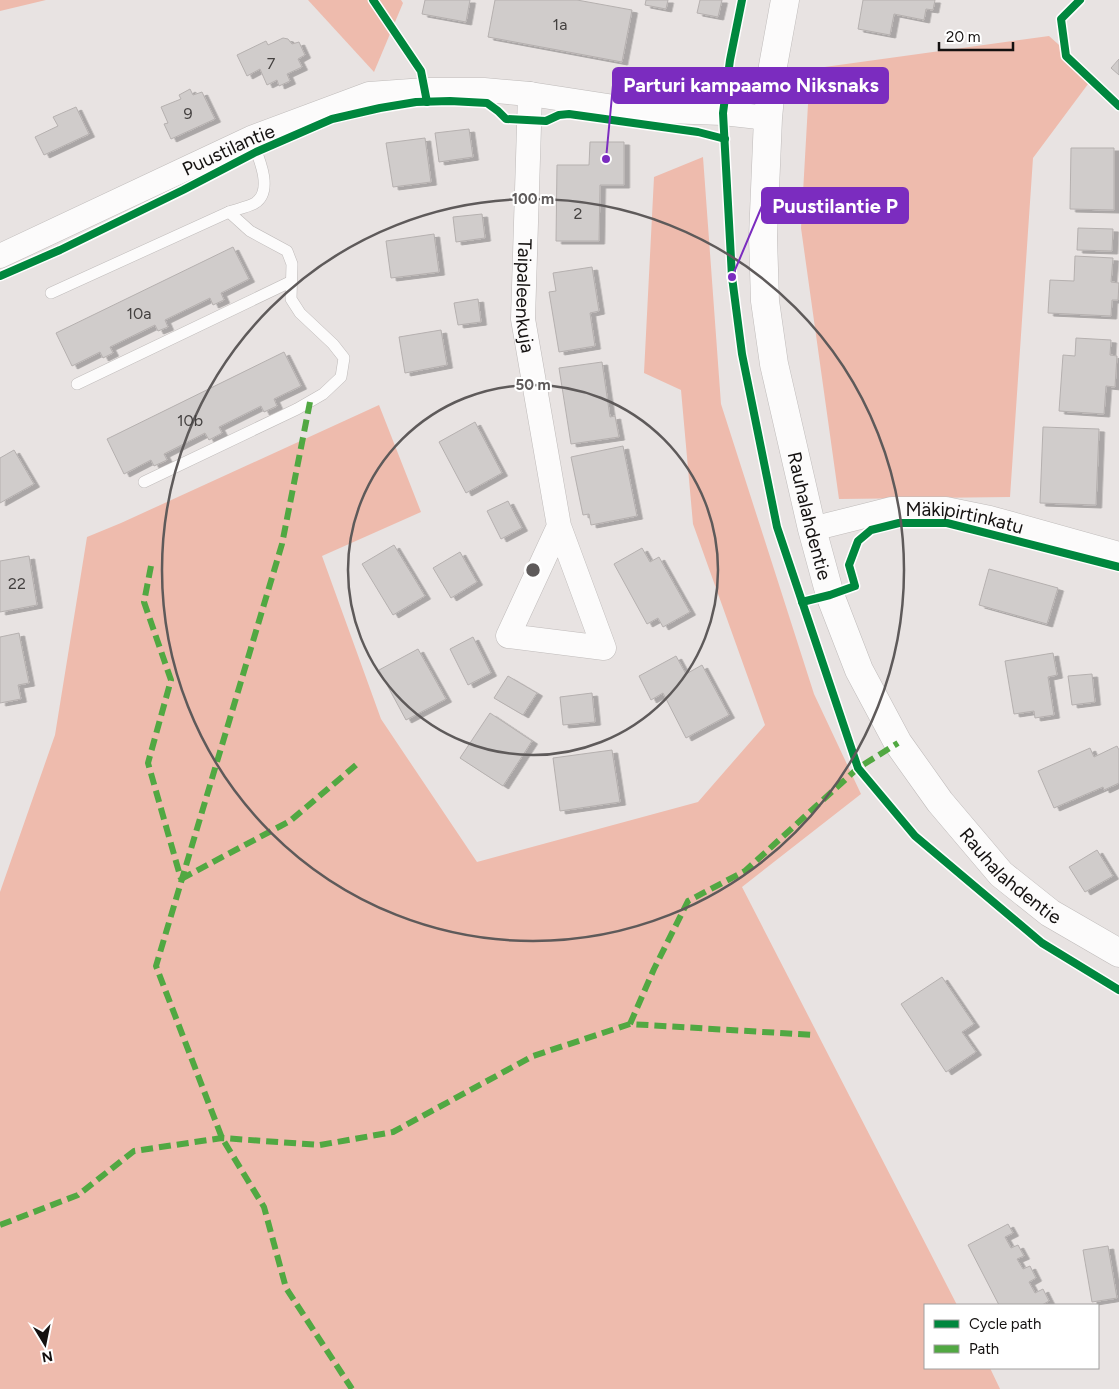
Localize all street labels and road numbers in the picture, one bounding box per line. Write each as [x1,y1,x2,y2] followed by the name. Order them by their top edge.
[179,119,278,181] street label: Puustilantie
[511,238,540,355] street label: Taipaleenkuja
[783,450,836,582] street label: Rauhalahdentie
[905,498,1026,539] street label: Mäkipirtinkatu
[955,823,1065,929] street label: Rauhalahdentie

